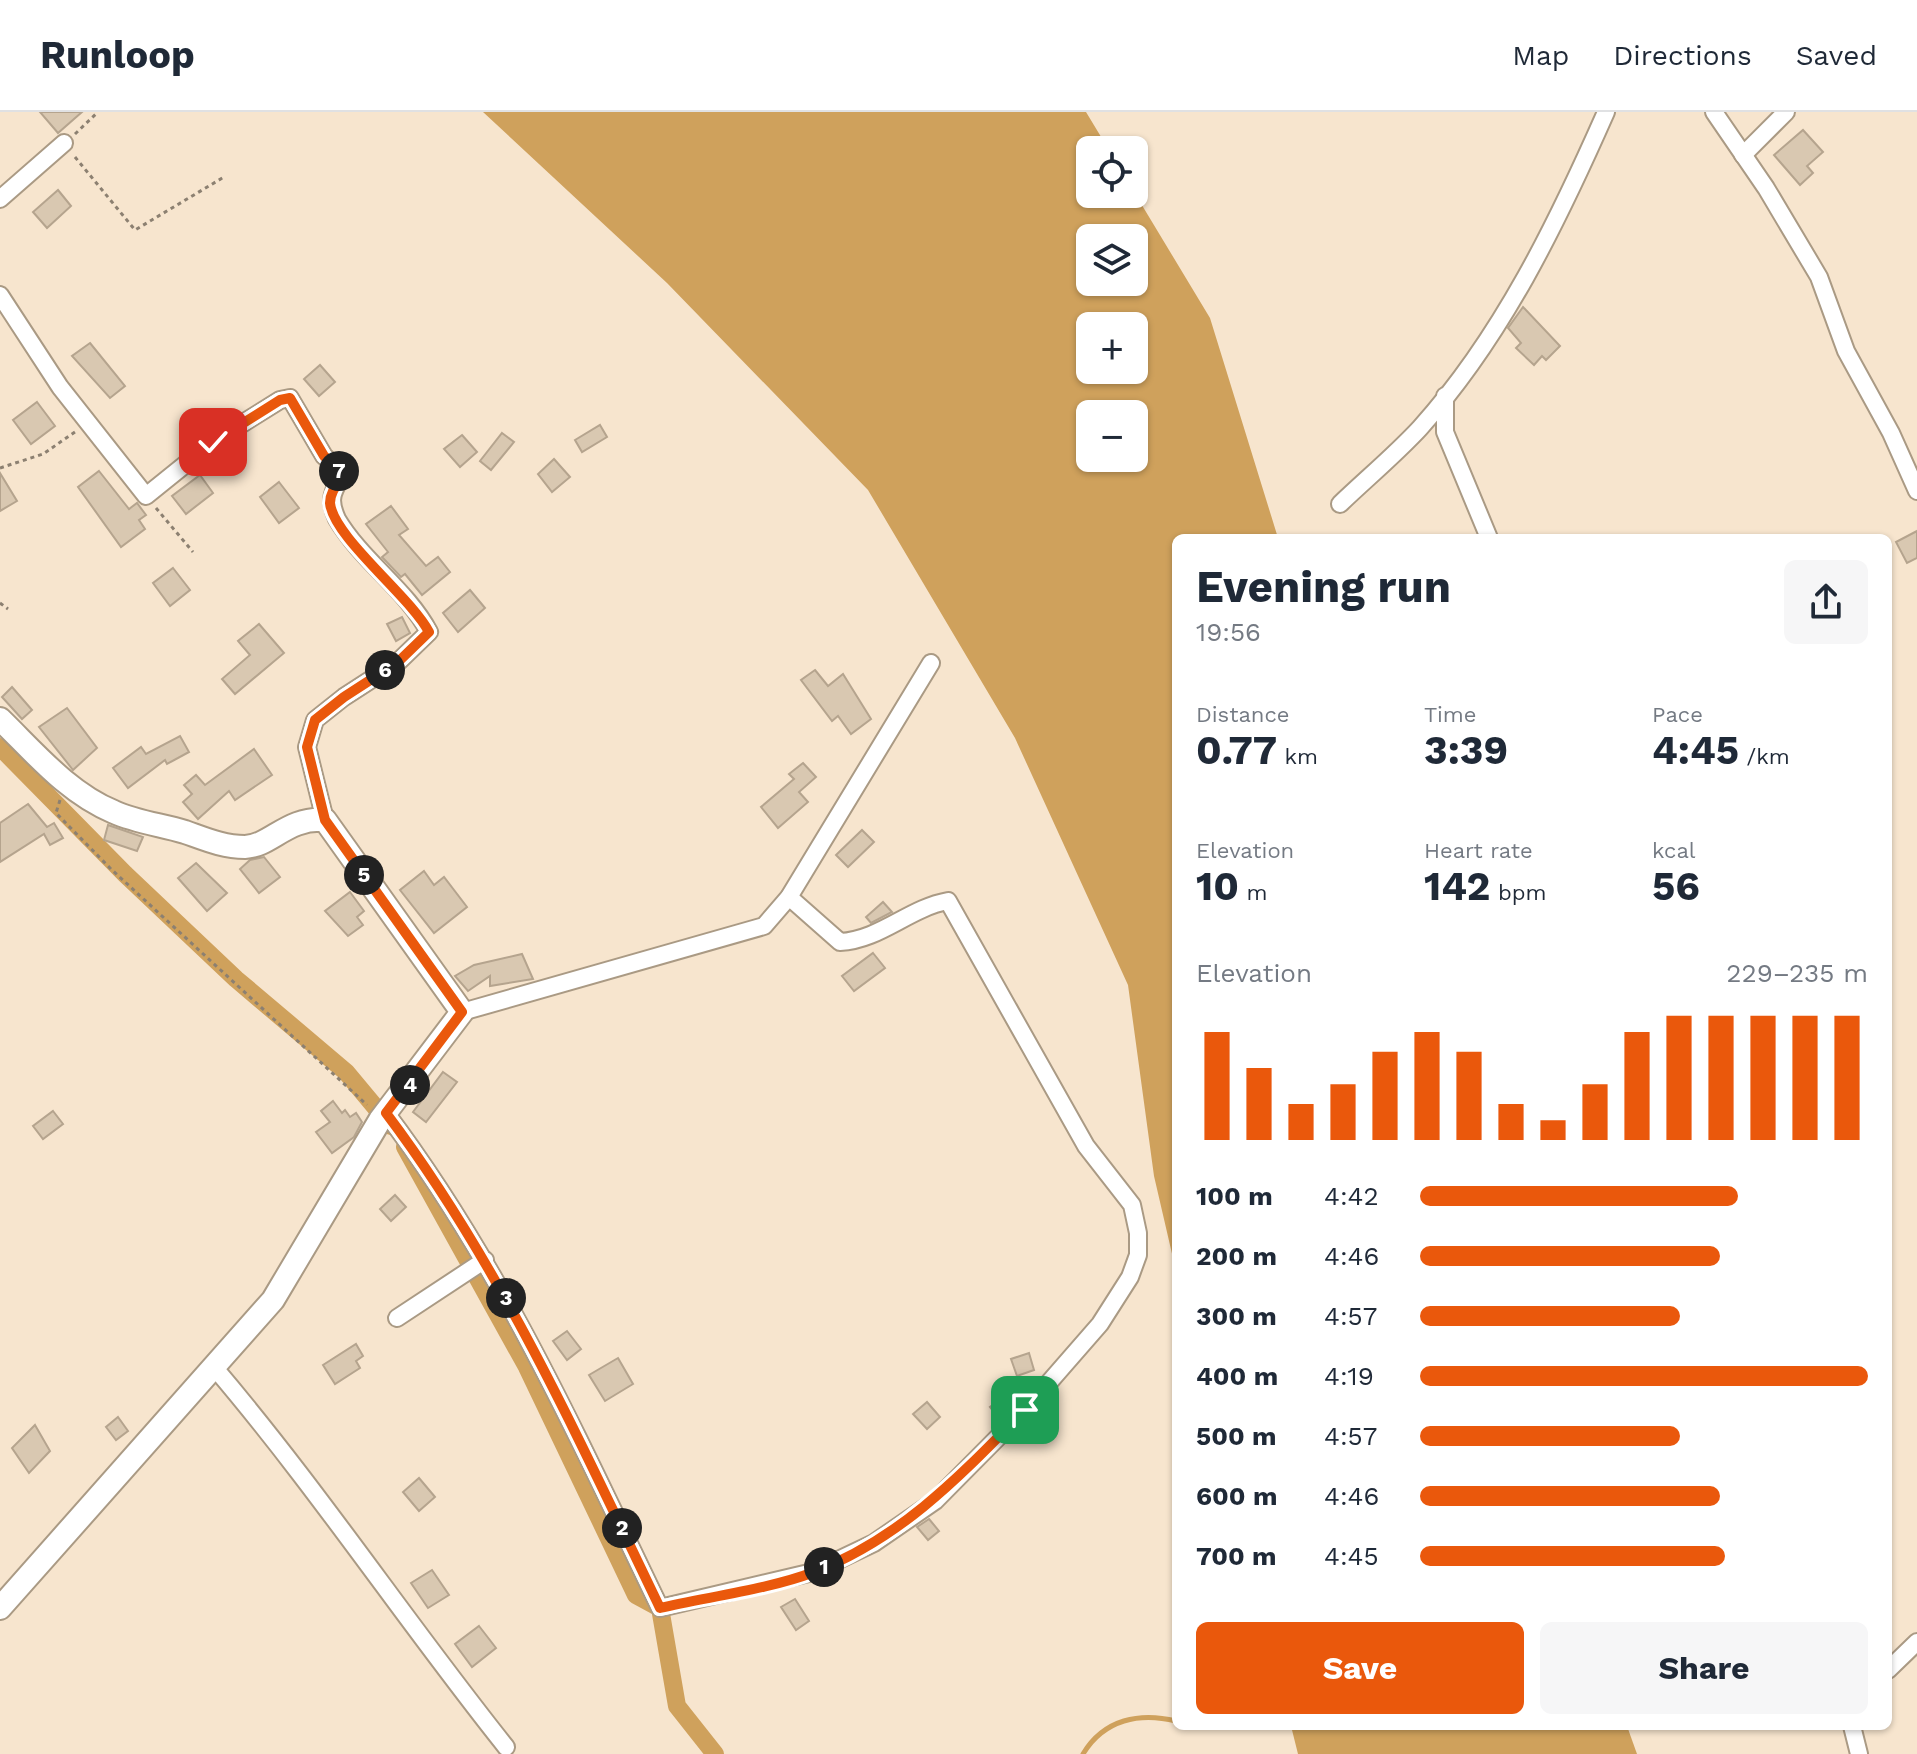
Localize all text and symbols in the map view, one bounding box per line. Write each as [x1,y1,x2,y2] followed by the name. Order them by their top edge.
[40,33,195,77] text: Runloop
[1512,39,1569,72] text: Map
[1613,39,1752,72] text: Directions
[1796,39,1877,72] text: Saved
[1076,136,1148,472] map controls
[1076,136,1148,208] button: locate
[1076,224,1148,296] button: layers
[1076,312,1148,384] button: +
[1076,400,1148,472] button: −
[179,408,247,476] pin
[191,420,235,464] icon: check
[319,451,359,491] pin: 7
[332,458,346,483] text: 7
[1784,560,1868,644] button: share
[1196,561,1451,613] text: Evening run
[1196,617,1261,647] text: 19:56
[365,650,405,690] pin: 6
[378,657,392,682] text: 6
[1196,702,1290,727] text: Distance
[1424,702,1476,727] text: Time
[1652,702,1703,727] text: Pace
[1196,727,1277,774] text: 0.77
[1424,727,1508,774] text: 3:39
[1652,727,1739,774] text: 4:45
[1277,744,1318,769] text: km
[1739,744,1790,769] text: /km
[1196,838,1294,863] text: Elevation
[1424,838,1533,863] text: Heart rate
[1652,838,1696,863] text: kcal
[344,855,384,895] pin: 5
[358,862,370,887] text: 5
[1196,863,1239,910] text: 10
[1424,863,1490,910] text: 142
[1652,863,1700,910] text: 56
[1239,880,1267,905] text: m
[1490,880,1547,905] text: bpm
[1196,958,1312,988] text: Elevation
[1726,958,1868,988] text: 229–235 m
[390,1065,430,1105] pin: 4
[403,1072,417,1097] text: 4
[1196,1181,1273,1211] text: 100 m
[1324,1181,1379,1211] text: 4:42
[1196,1241,1277,1271] text: 200 m
[1324,1241,1379,1271] text: 4:46
[486,1278,526,1318] pin: 3
[499,1285,513,1310] text: 3
[1196,1301,1277,1331] text: 300 m
[1324,1301,1377,1331] text: 4:57
[1196,1361,1278,1391] text: 400 m
[1324,1361,1374,1391] text: 4:19
[991,1376,1059,1444] pin
[1003,1388,1047,1432] icon: arrive
[1196,1421,1277,1451] text: 500 m
[1324,1421,1377,1451] text: 4:57
[1196,1481,1277,1511] text: 600 m
[1324,1481,1379,1511] text: 4:46
[602,1508,642,1548] pin: 2
[615,1515,629,1540] text: 2
[1196,1541,1277,1571] text: 700 m
[1324,1541,1379,1571] text: 4:45
[804,1547,844,1587] pin: 1
[819,1554,829,1579] text: 1
[1196,1622,1524,1714] button: Save
[1540,1622,1868,1714] button: Share

